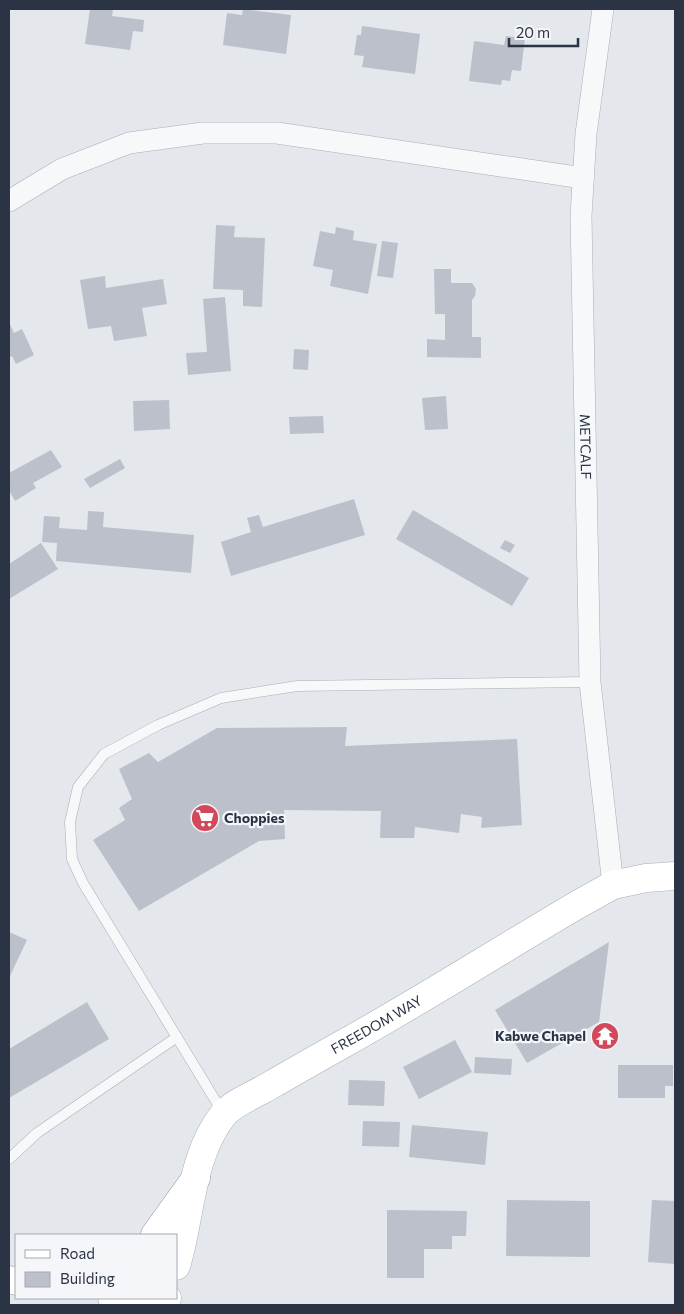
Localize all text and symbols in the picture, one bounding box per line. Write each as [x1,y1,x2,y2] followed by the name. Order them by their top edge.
[509,15,578,47] scale bar
[516,23,550,41] text: 20 m
[577,414,595,480] street label: METCALF
[190,803,220,833] supermarket icon: Choppies
[224,809,285,826] place label: Choppies
[328,991,425,1057] street label: FREEDOM WAY
[590,1021,620,1051] temple icon: Kabwe Chapel
[495,1027,586,1044] place label: Kabwe Chapel
[15,1234,178,1299] legend
[60,1244,95,1262] text: Road
[60,1269,115,1287] text: Building

